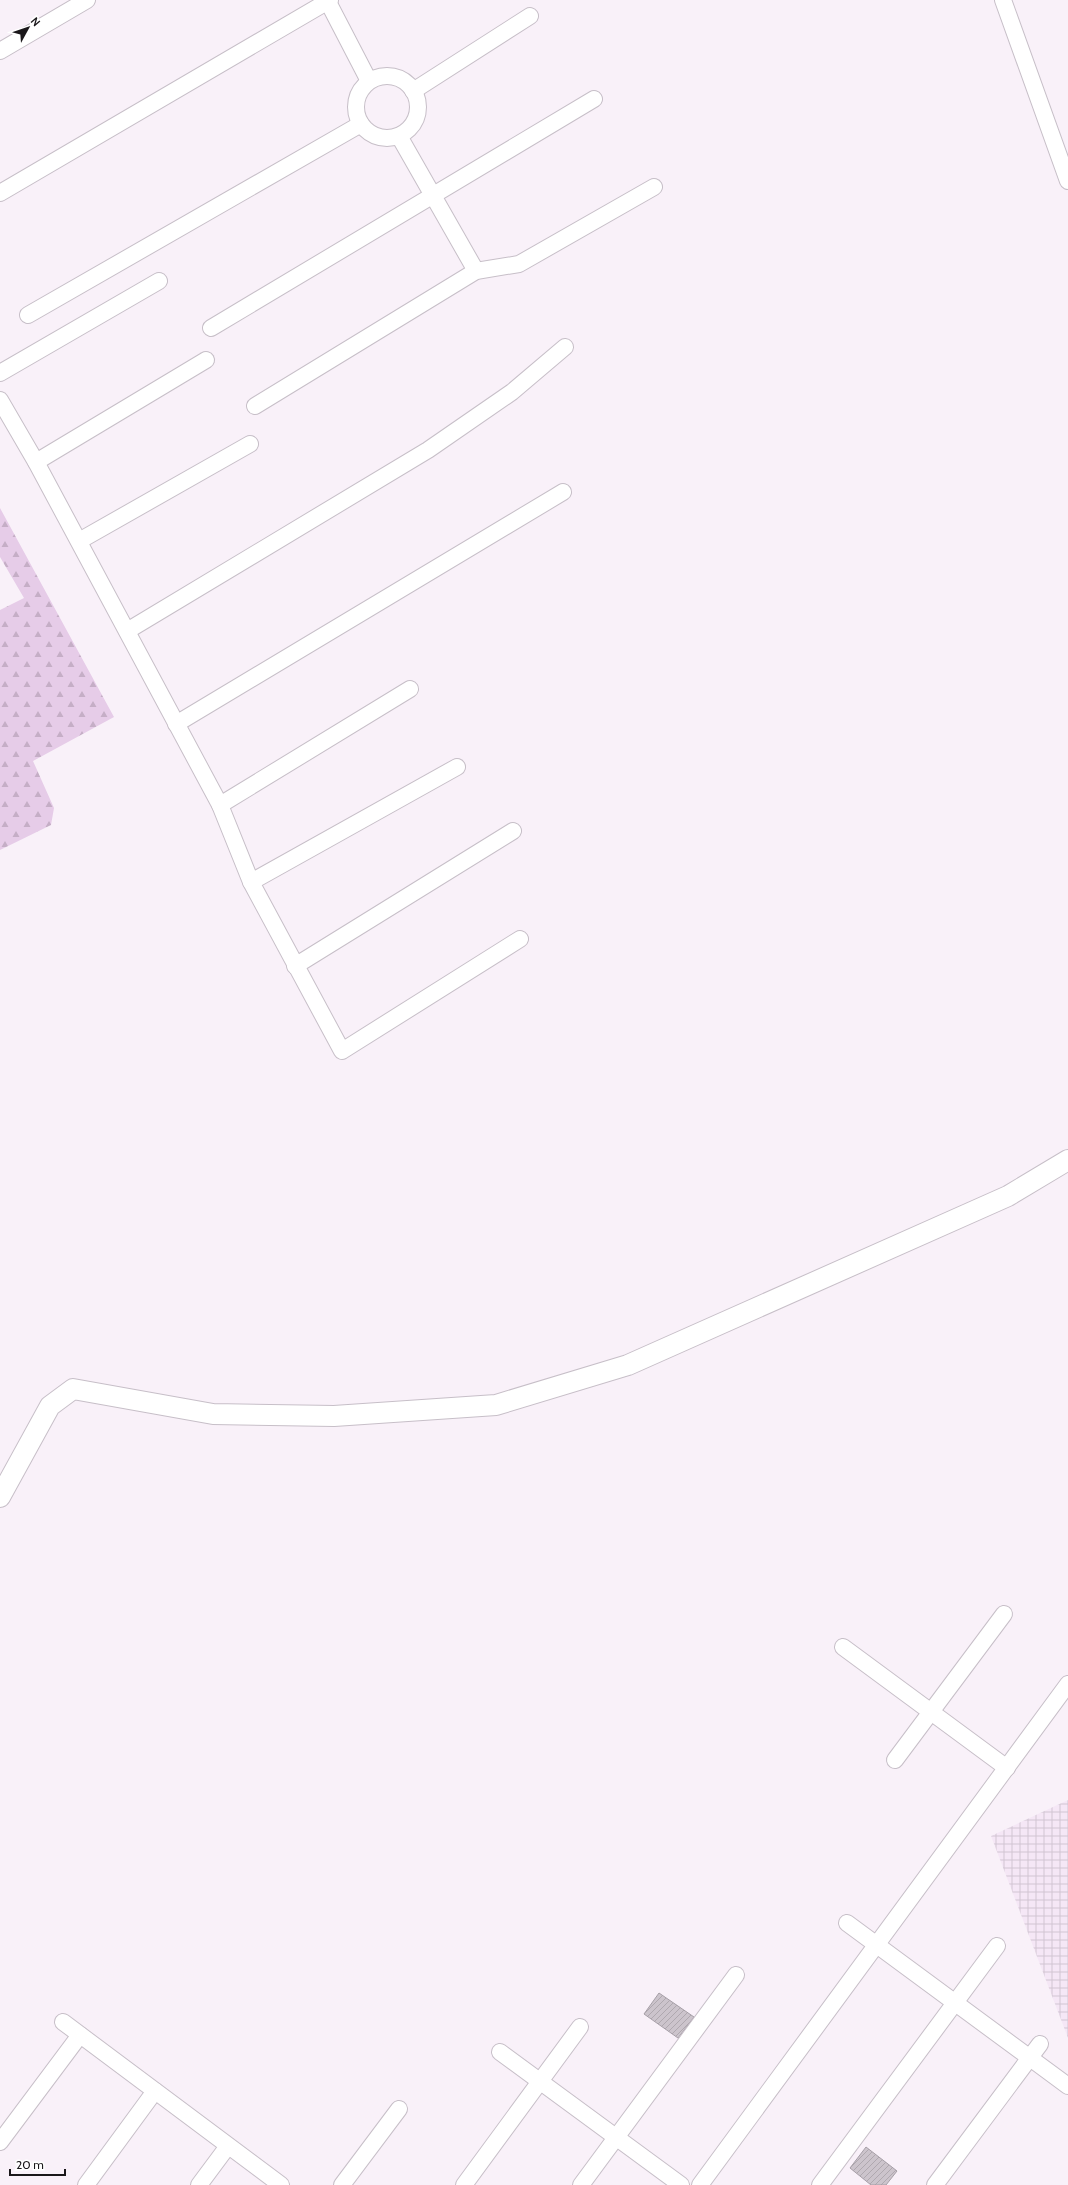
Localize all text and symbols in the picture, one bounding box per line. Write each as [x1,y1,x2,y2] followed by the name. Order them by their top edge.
[8,8,48,48] north arrow
[28,14,44,29] text: N
[10,2151,65,2177] scale bar
[16,2157,44,2172] text: 20 m

